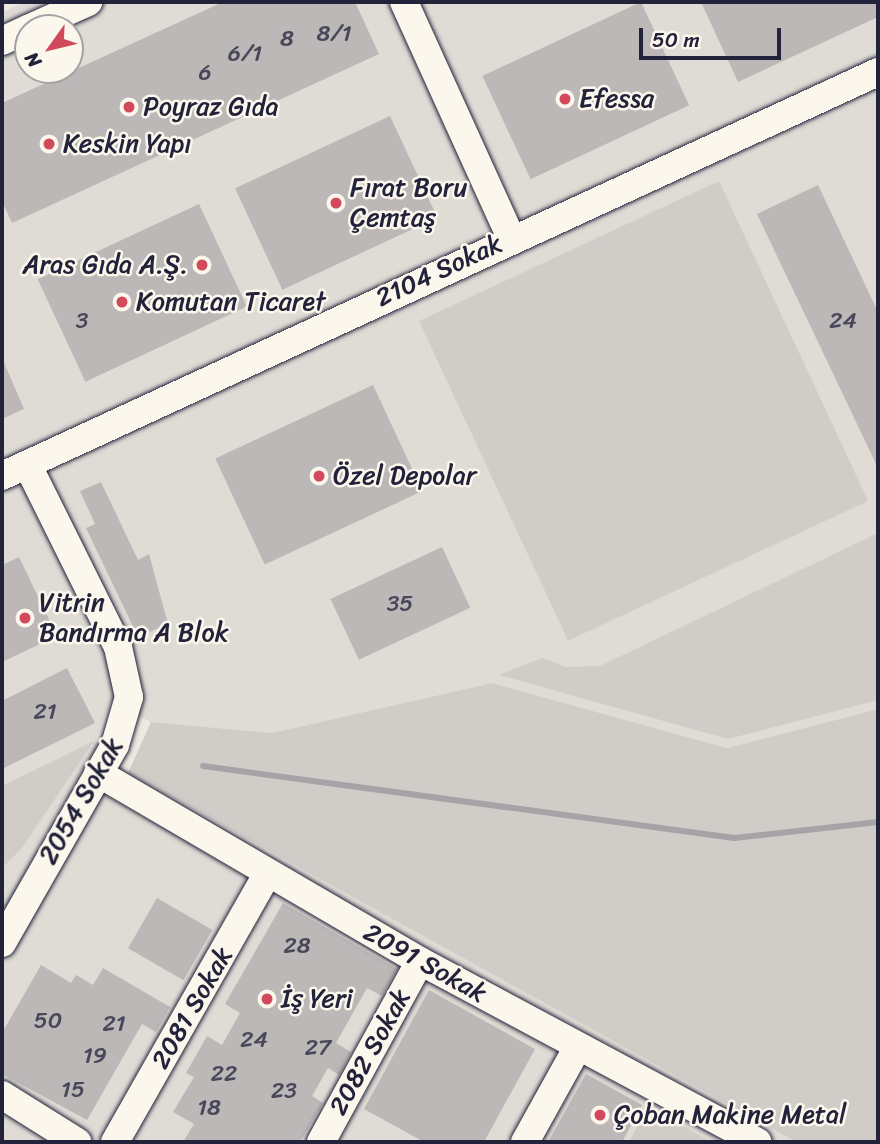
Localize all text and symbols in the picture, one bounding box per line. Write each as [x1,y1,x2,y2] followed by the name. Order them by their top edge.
[14,14,84,84] north arrow
[642,14,784,58] scale bar
[316,20,352,48] house number: 8/1
[652,21,700,59] text: 50 m
[280,25,294,53] house number: 8
[228,40,262,68] house number: 6/1
[15,45,50,75] text: N
[198,59,212,87] house number: 6
[579,83,654,115] place label: Efessa
[143,91,278,123] place label: Poyraz Gıda
[557,91,573,107] marker: Efessa
[121,99,137,115] marker: Poyraz Gıda
[63,128,192,160] place label: Keskin Yapı
[41,136,57,152] marker: Keskin Yapı
[350,172,467,234] place label: Fırat Boru Çemtaş
[328,195,344,211] marker: Fırat Boru Çemtaş
[371,228,507,314] street label: 2104 Sokak
[23,249,188,281] place label: Aras Gıda A.Ş.
[194,257,210,273] marker: Aras Gıda A.Ş.
[136,286,326,318] place label: Komutan Ticaret
[114,294,130,310] marker: Komutan Ticaret
[76,307,88,335] house number: 3
[829,307,857,335] house number: 24
[333,460,477,492] place label: Özel Depolar
[311,468,327,484] marker: Özel Depolar
[39,587,228,648] place label: Vitrin Bandırma A Blok
[387,590,413,618] house number: 35
[17,610,33,626] marker: Vitrin Bandırma A Blok
[33,698,57,726] house number: 21
[32,732,130,870] street label: 2054 Sokak
[358,917,492,1009] street label: 2091 Sokak
[283,932,311,960] house number: 28
[145,942,239,1074] street label: 2081 Sokak
[281,983,353,1015] place label: İş Yeri
[323,984,417,1120] street label: 2082 Sokak
[259,991,275,1007] marker: İş Yeri
[34,1007,62,1035] house number: 50
[102,1010,126,1038] house number: 21
[240,1026,268,1054] house number: 24
[305,1034,331,1062] house number: 27
[83,1042,107,1070] house number: 19
[211,1060,237,1088] house number: 22
[61,1076,85,1104] house number: 15
[271,1077,297,1105] house number: 23
[197,1094,221,1122] house number: 18
[614,1099,846,1131] place label: Çoban Makine Metal
[592,1107,608,1123] marker: Çoban Makine Metal

